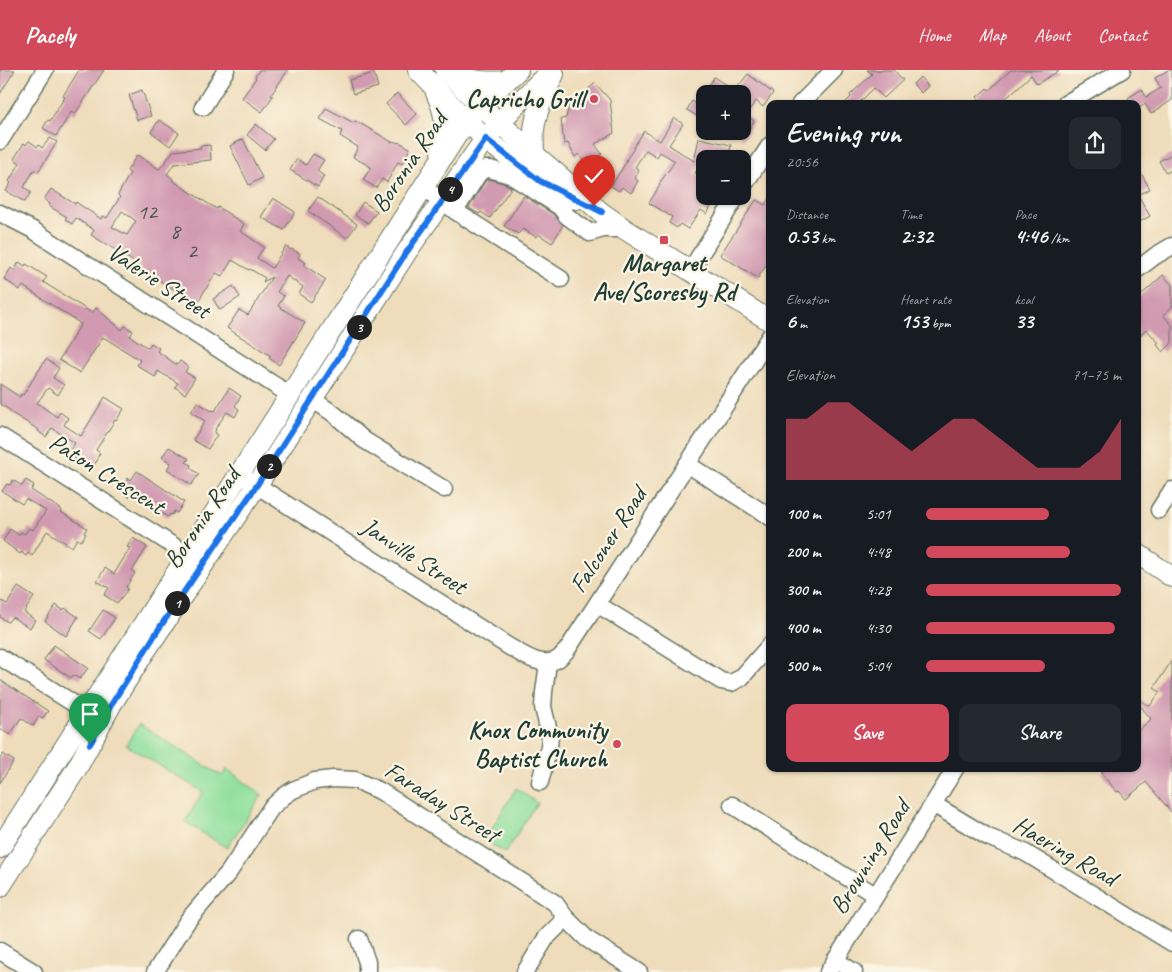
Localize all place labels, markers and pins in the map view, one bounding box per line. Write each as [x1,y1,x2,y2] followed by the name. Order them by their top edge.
[466,83,589,115] place label: Capricho Grill
[588,93,600,105] marker: Capricho Grill
[573,155,615,206] pin
[438,176,462,202] pin: 4
[658,234,670,246] marker: Margaret Ave/Scoresby Rd
[593,247,739,308] place label: Margaret Ave/Scoresby Rd
[346,314,372,340] pin: 3
[256,454,282,478] pin: 2
[164,590,190,616] pin: 1
[69,693,111,744] pin
[468,714,609,775] place label: Knox Community Baptist Church
[611,738,623,750] marker: Knox Community Baptist Church

